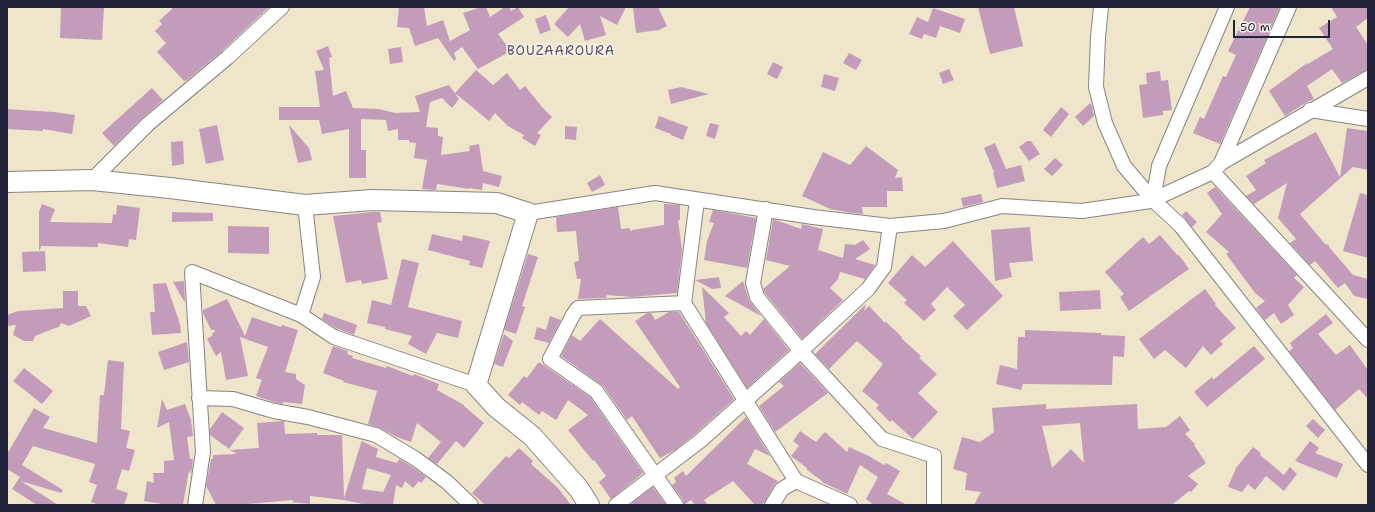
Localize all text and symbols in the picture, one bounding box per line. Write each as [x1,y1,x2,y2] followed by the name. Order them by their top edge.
[1235,12,1332,38] scale bar
[1240,19,1270,35] text: 50 m
[507,44,615,60] district label: BOUZAAROURA

